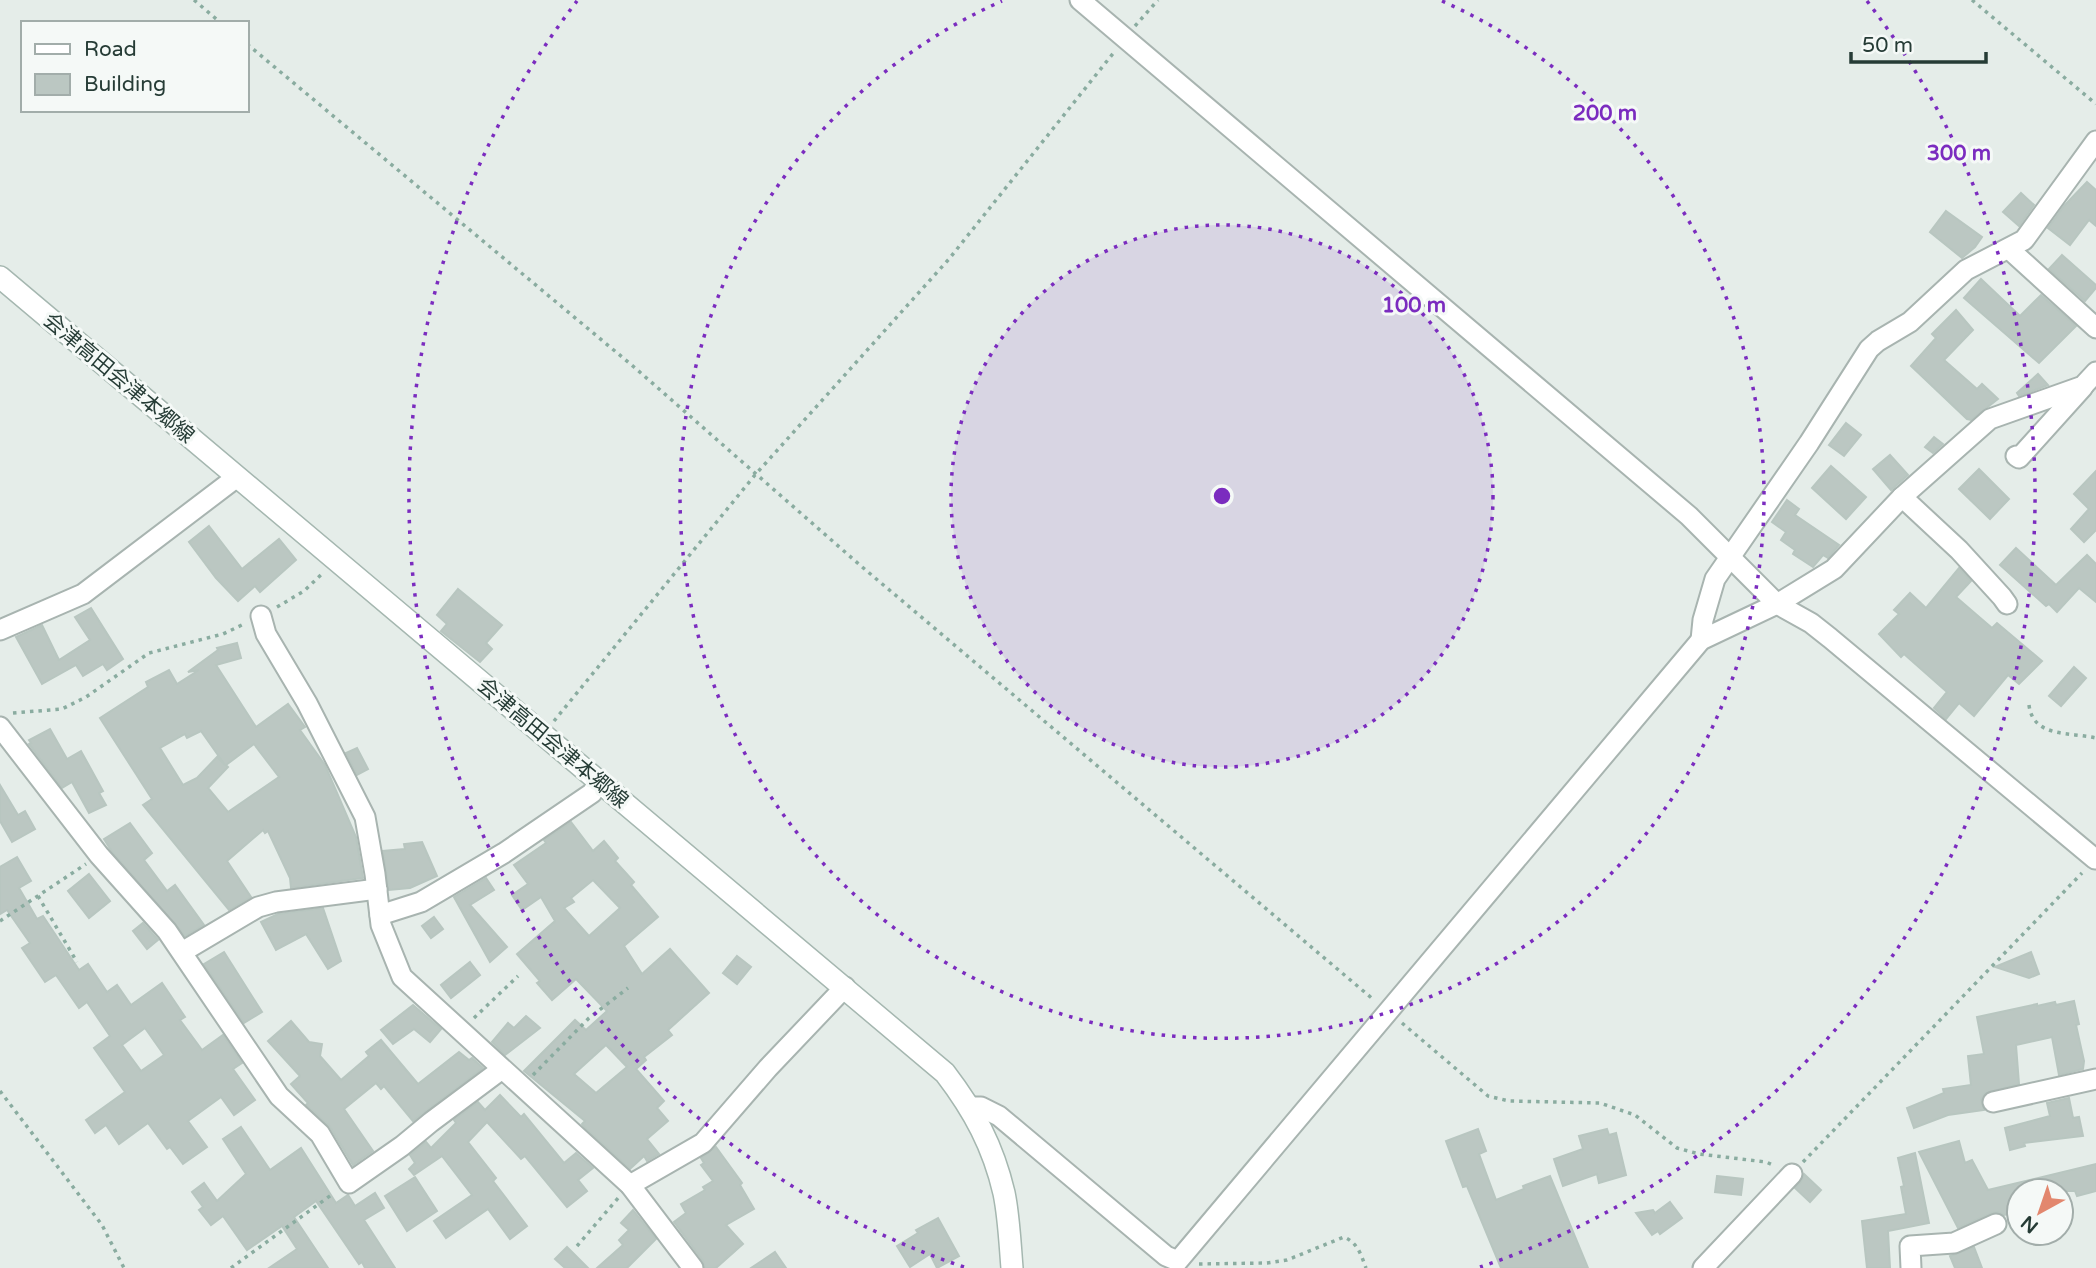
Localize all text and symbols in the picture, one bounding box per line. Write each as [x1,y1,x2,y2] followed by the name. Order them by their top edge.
[21,21,248,112] legend
[1851,21,1986,65] scale bar
[1862,33,1913,58] text: 50 m
[84,37,137,62] text: Road
[84,72,166,97] text: Building
[1573,101,1637,126] text: 200 m
[1927,141,1991,166] text: 300 m
[1382,293,1446,318] text: 100 m
[38,308,199,449] street label: 会津高田会津本郷線
[1210,484,1234,508] centre of rings
[472,673,633,814] street label: 会津高田会津本郷線
[2005,1177,2075,1247] north arrow
[2017,1211,2043,1238] text: N

